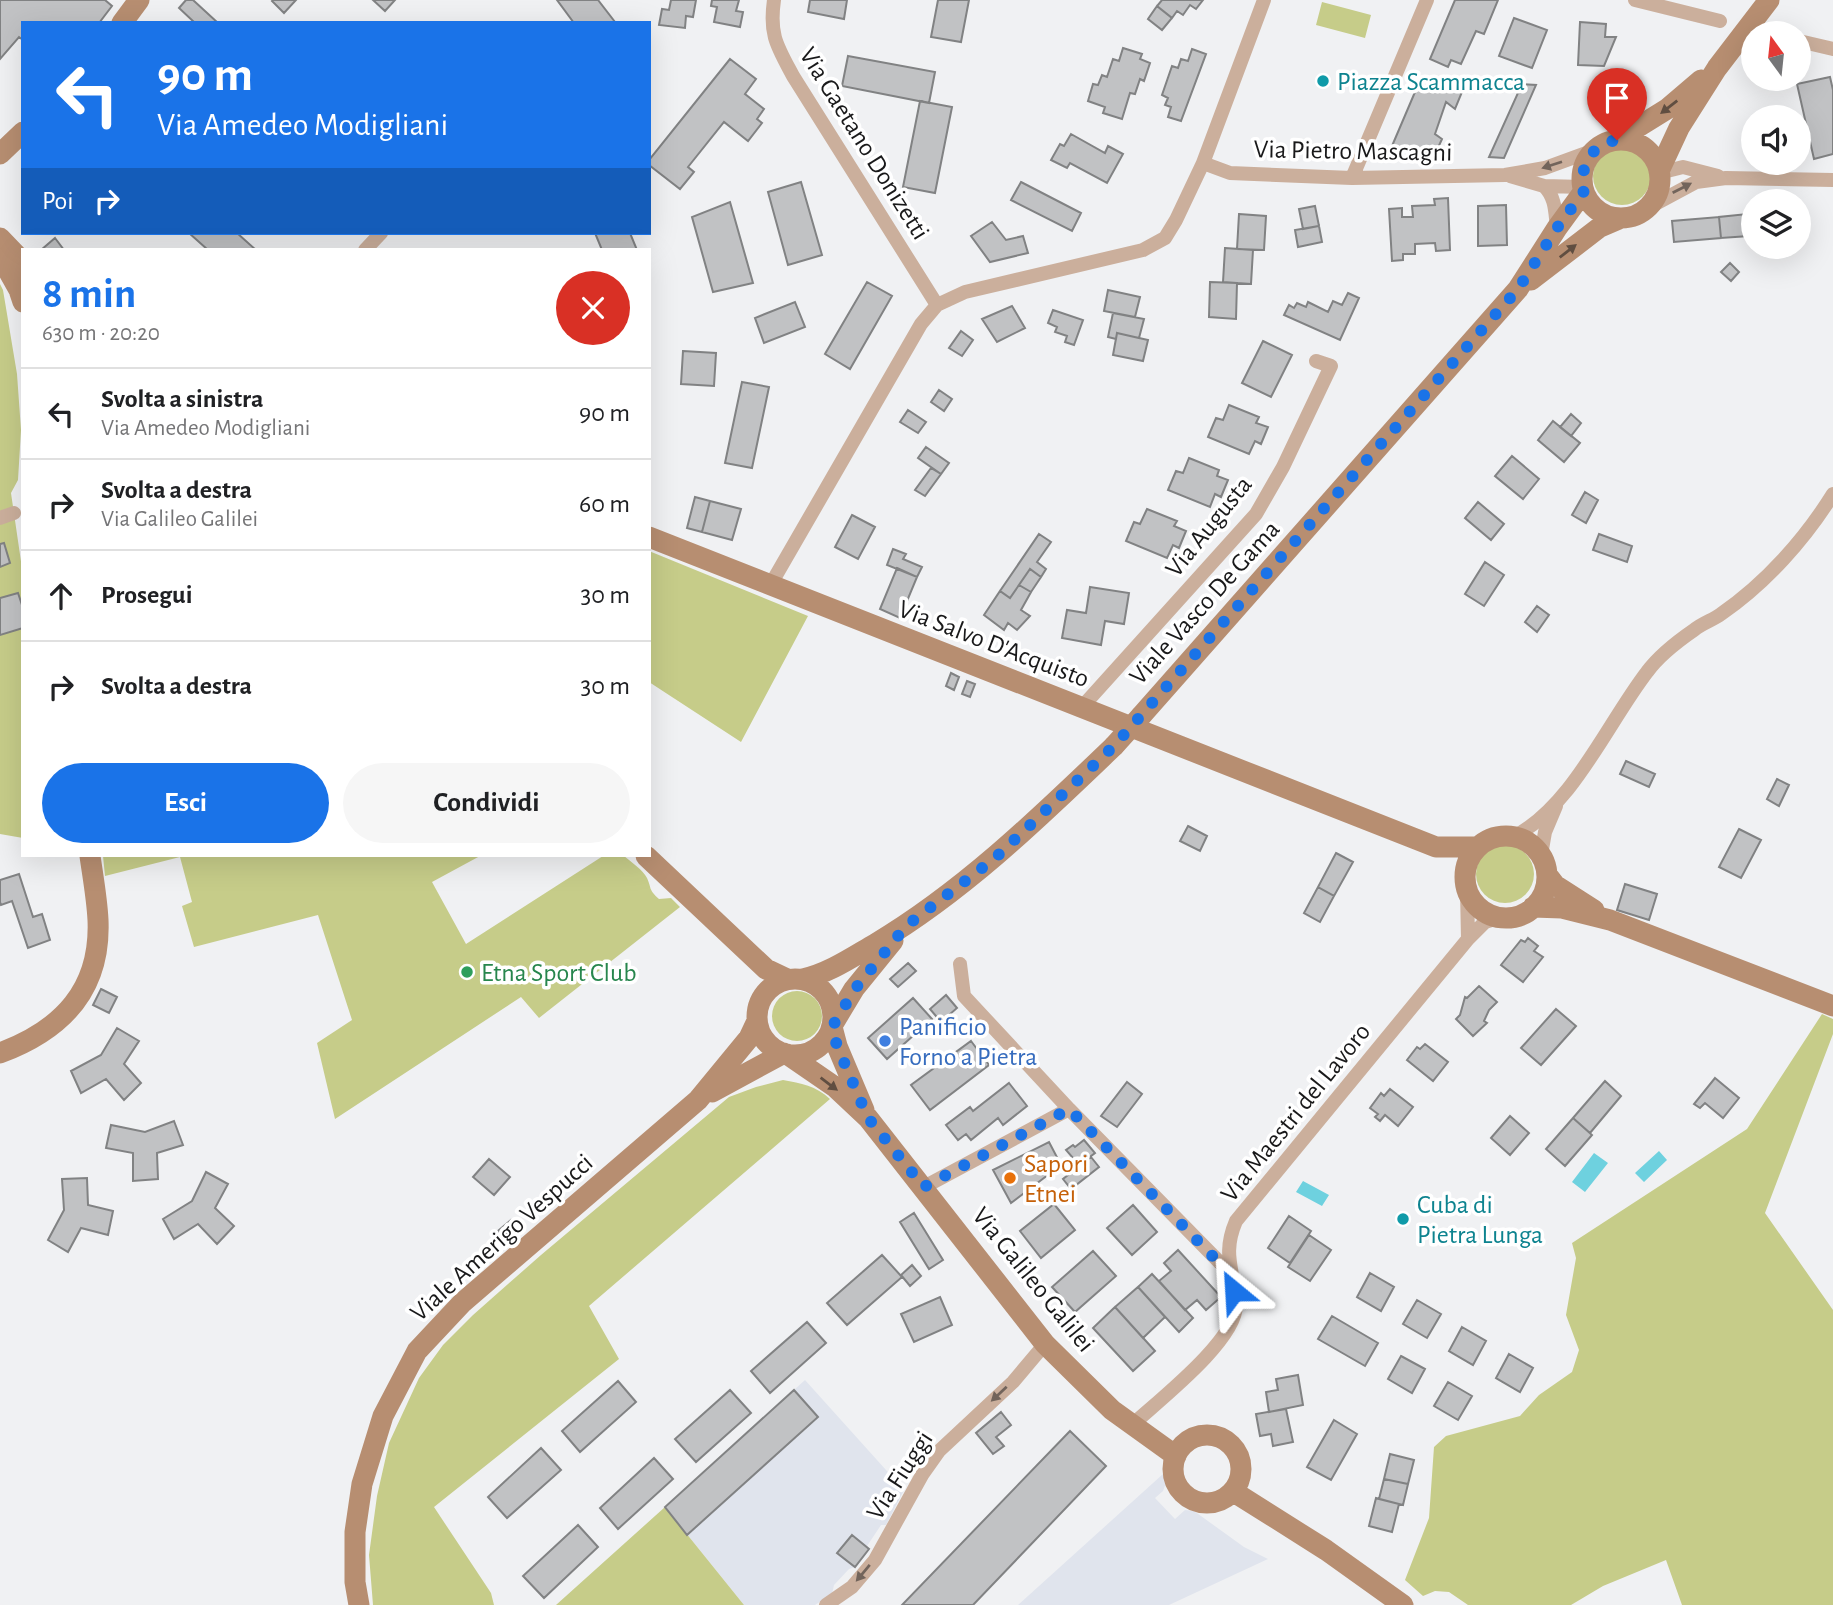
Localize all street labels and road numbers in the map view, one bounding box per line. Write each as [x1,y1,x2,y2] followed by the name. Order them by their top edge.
[794,43,934,244] street label: Via Gaetano Donizetti
[1253,136,1453,166] street label: Via Pietro Mascagni
[1161,471,1257,582] street label: Via Augusta
[1125,516,1285,690] street label: Viale Vasco De Gama
[895,596,1093,692] street label: Via Salvo D'Acquisto
[1216,1018,1376,1207] street label: Via Maestri del Lavoro
[405,1149,598,1326] street label: Viale Amerigo Vespucci
[967,1202,1099,1357] street label: Via Galileo Galilei
[862,1427,938,1524] street label: Via Fiuggi

